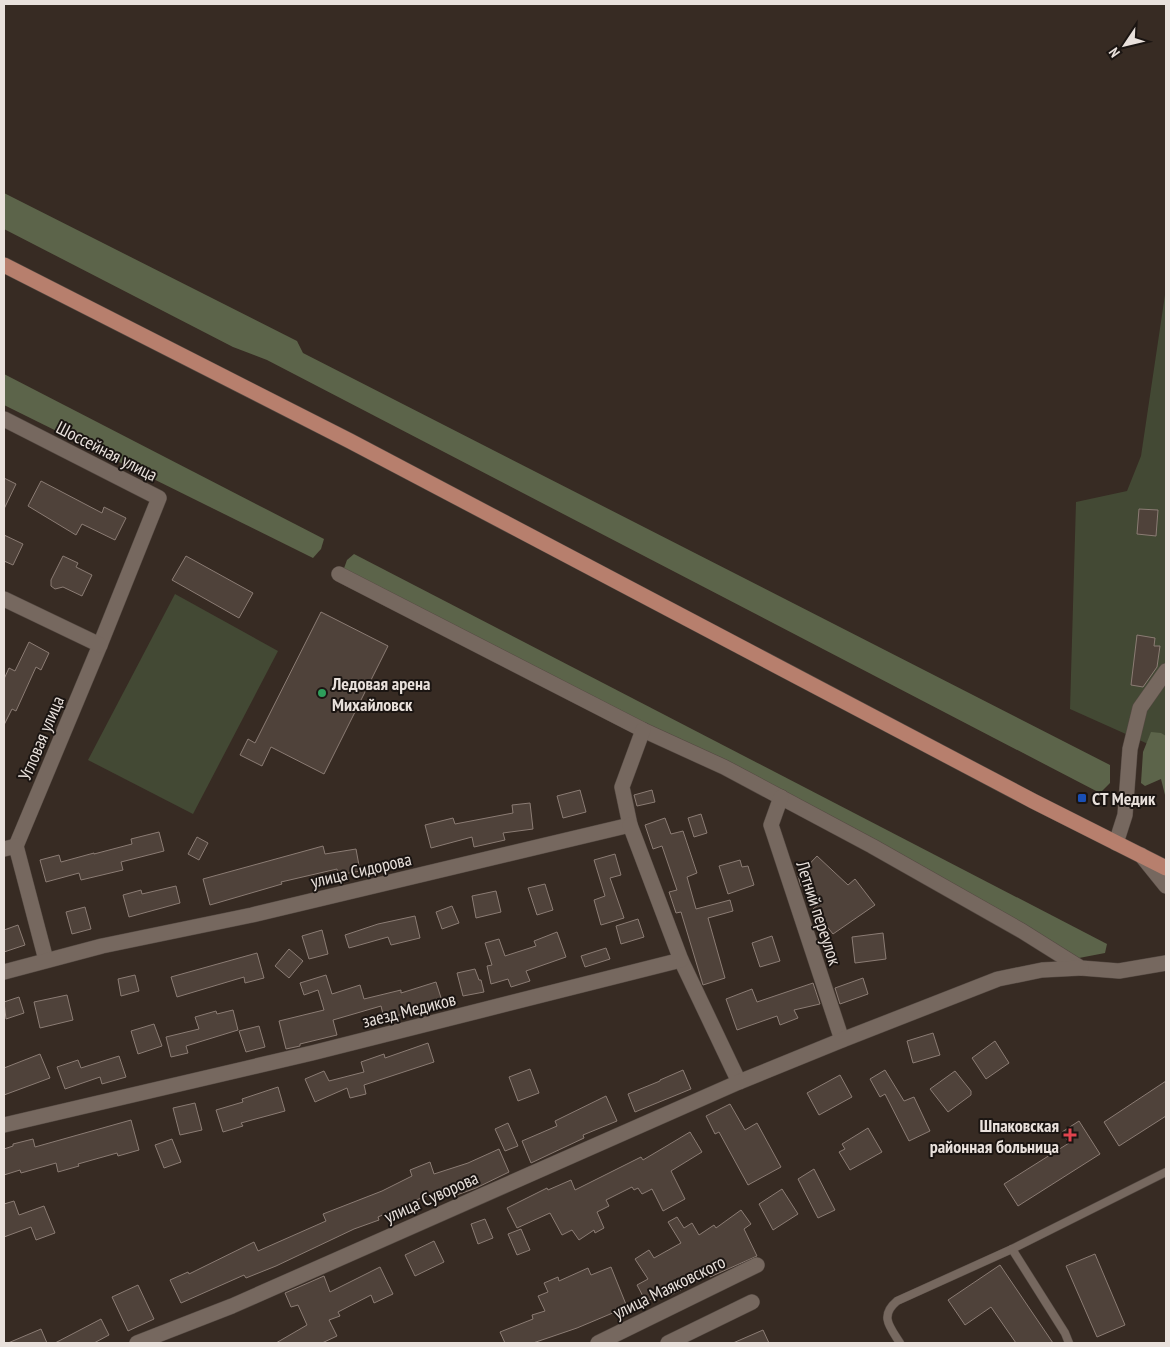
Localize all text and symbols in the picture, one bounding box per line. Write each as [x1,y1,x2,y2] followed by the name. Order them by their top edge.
[1100,20,1150,70] north arrow
[1105,44,1124,61] text: N
[53,416,161,486] street label: Шоссейная улица
[331,672,430,716] place label: Ледовая арена Михайловск
[316,687,328,699] marker: Ледовая арена Михайловск
[13,692,69,784] street label: Угловая улица
[1092,787,1156,810] place label: СТ Медик
[1076,792,1088,804] marker: СТ Медик
[308,847,414,893] street label: улица Сидорова
[791,857,847,968] street label: Летний переулок
[360,987,458,1033] street label: заезд Медиков
[930,1114,1059,1158] place label: Шпаковская районная больница
[1063,1128,1077,1142] marker: Шпаковская районная больница
[380,1166,482,1228] street label: улица Суворова
[609,1250,729,1324] street label: улица Маяковского

